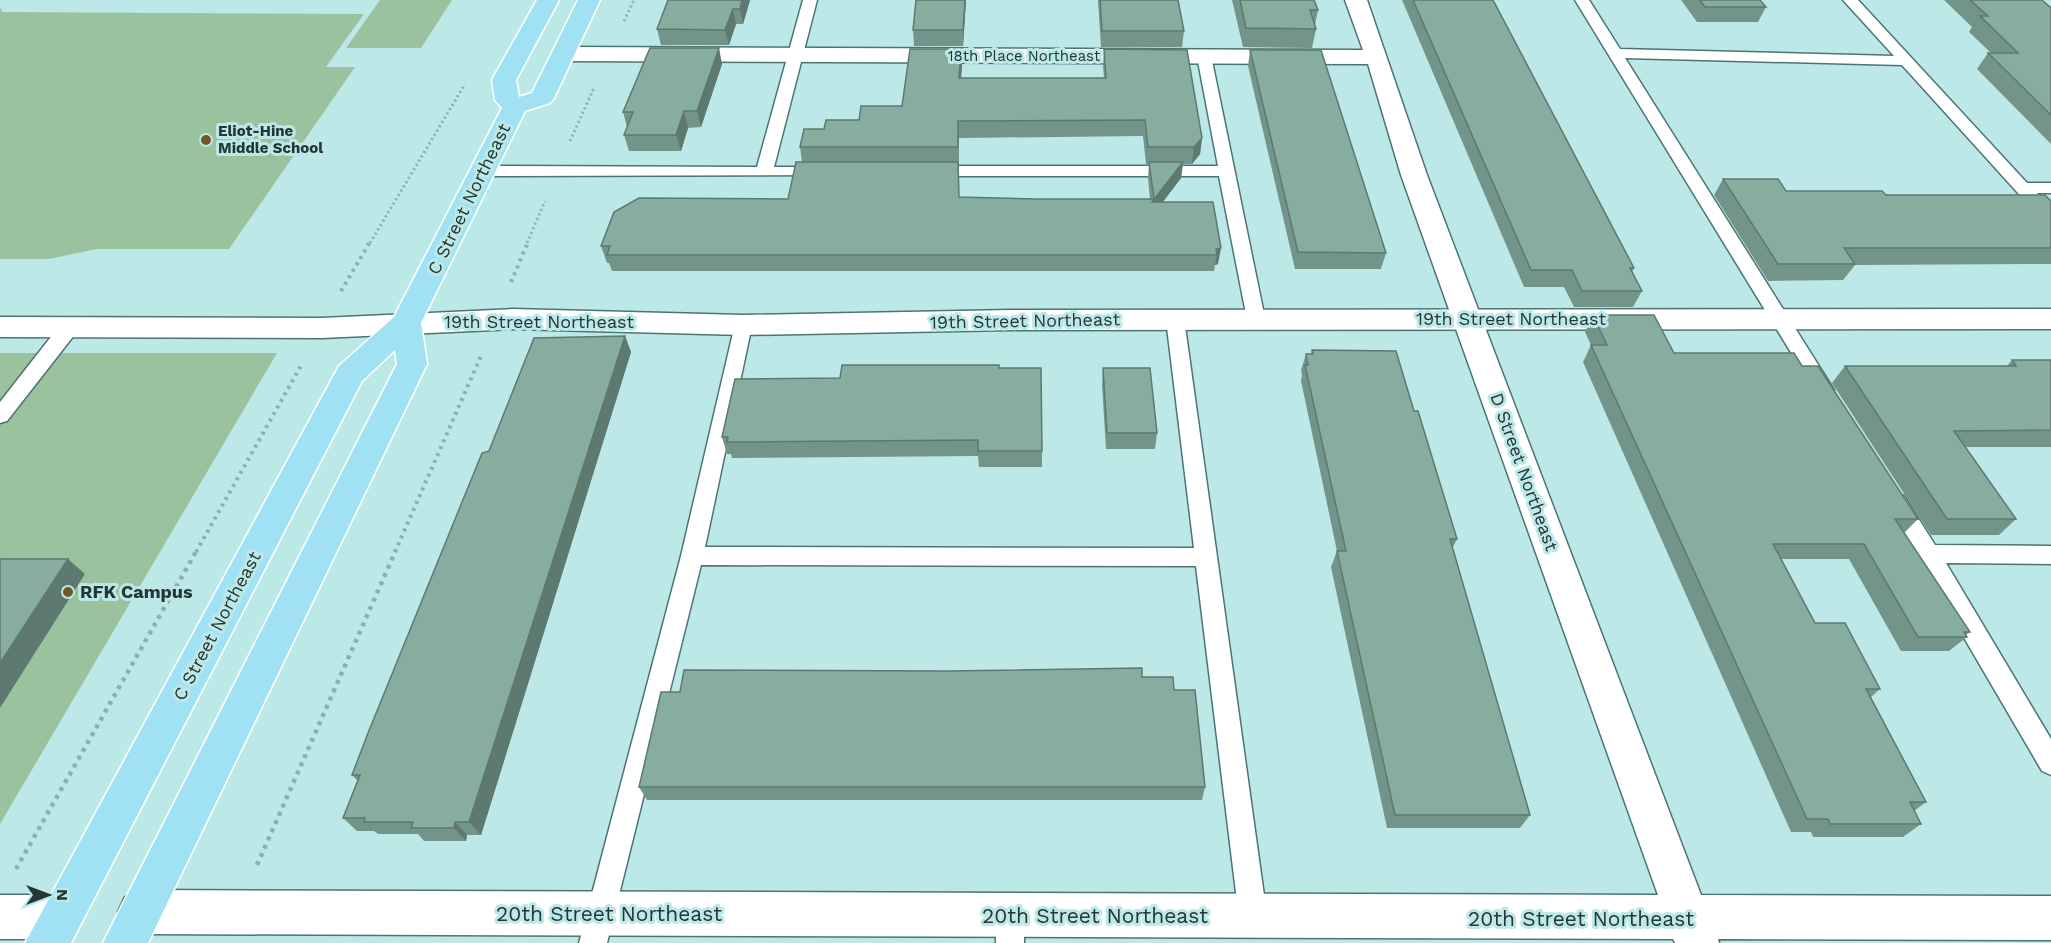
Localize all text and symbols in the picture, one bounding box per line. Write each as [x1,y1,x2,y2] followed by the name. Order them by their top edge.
[948,47,1101,65] street label: 18th Place Northeast
[423,119,515,278] street label: C Street Northeast
[218,122,323,157] place label: Eliot-Hine Middle School
[199,133,213,147] marker: Eliot-Hine Middle School
[930,308,1121,333] street label: 19th Street Northeast
[1416,308,1607,329] street label: 19th Street Northeast
[444,311,635,332] street label: 19th Street Northeast
[1486,390,1563,554] street label: D Street Northeast
[168,547,265,704] street label: C Street Northeast
[80,581,193,602] place label: RFK Campus
[61,585,75,599] marker: RFK Campus
[18,865,78,925] north arrow
[53,889,72,901] text: N
[496,901,722,926] street label: 20th Street Northeast
[982,903,1208,928] street label: 20th Street Northeast
[1468,906,1694,931] street label: 20th Street Northeast

